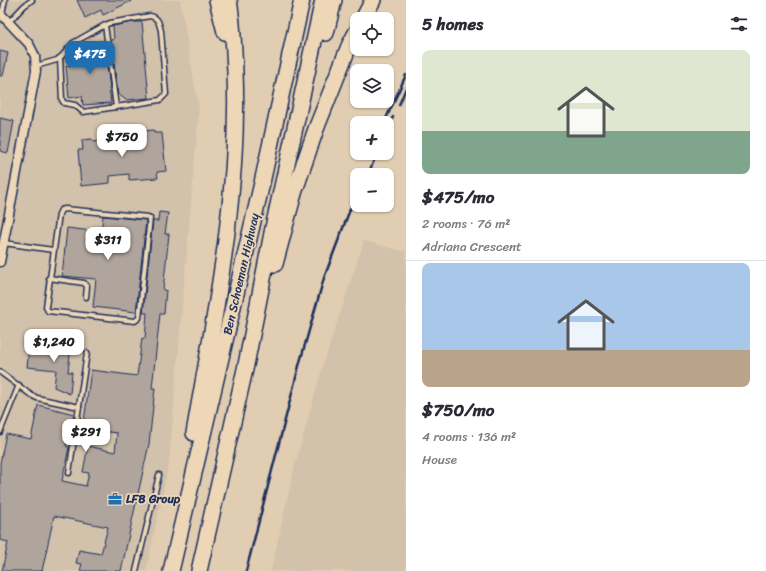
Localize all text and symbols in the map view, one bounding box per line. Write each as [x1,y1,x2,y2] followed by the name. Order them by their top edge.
[422,9,483,39] text: 5 homes
[350,12,394,212] map controls
[350,12,394,56] button: locate
[728,13,750,35] icon: filters
[66,41,114,75] pin: $475
[74,42,106,65] text: $475
[350,64,394,108] button: layers
[550,76,622,148] icon: home
[350,116,394,160] button: +
[98,124,146,158] pin: $750
[106,125,138,148] text: $750
[350,168,394,212] button: −
[422,182,494,212] text: $475/mo
[216,210,266,337] street label: Ben Schoeman Highway
[422,212,510,235] text: 2 rooms · 76 m²
[84,227,132,261] pin: $311
[94,228,122,251] text: $311
[422,235,522,258] text: Adriana Crescent
[550,289,622,361] icon: home
[21,329,87,363] pin: $1,240
[33,330,75,353] text: $1,240
[422,395,494,425] text: $750/mo
[62,419,110,453] pin: $291
[71,420,101,443] text: $291
[422,425,516,448] text: 4 rooms · 136 m²
[422,448,457,471] text: House
[126,488,181,510] place label: LFB Group
[107,491,123,507] office icon: LFB Group

